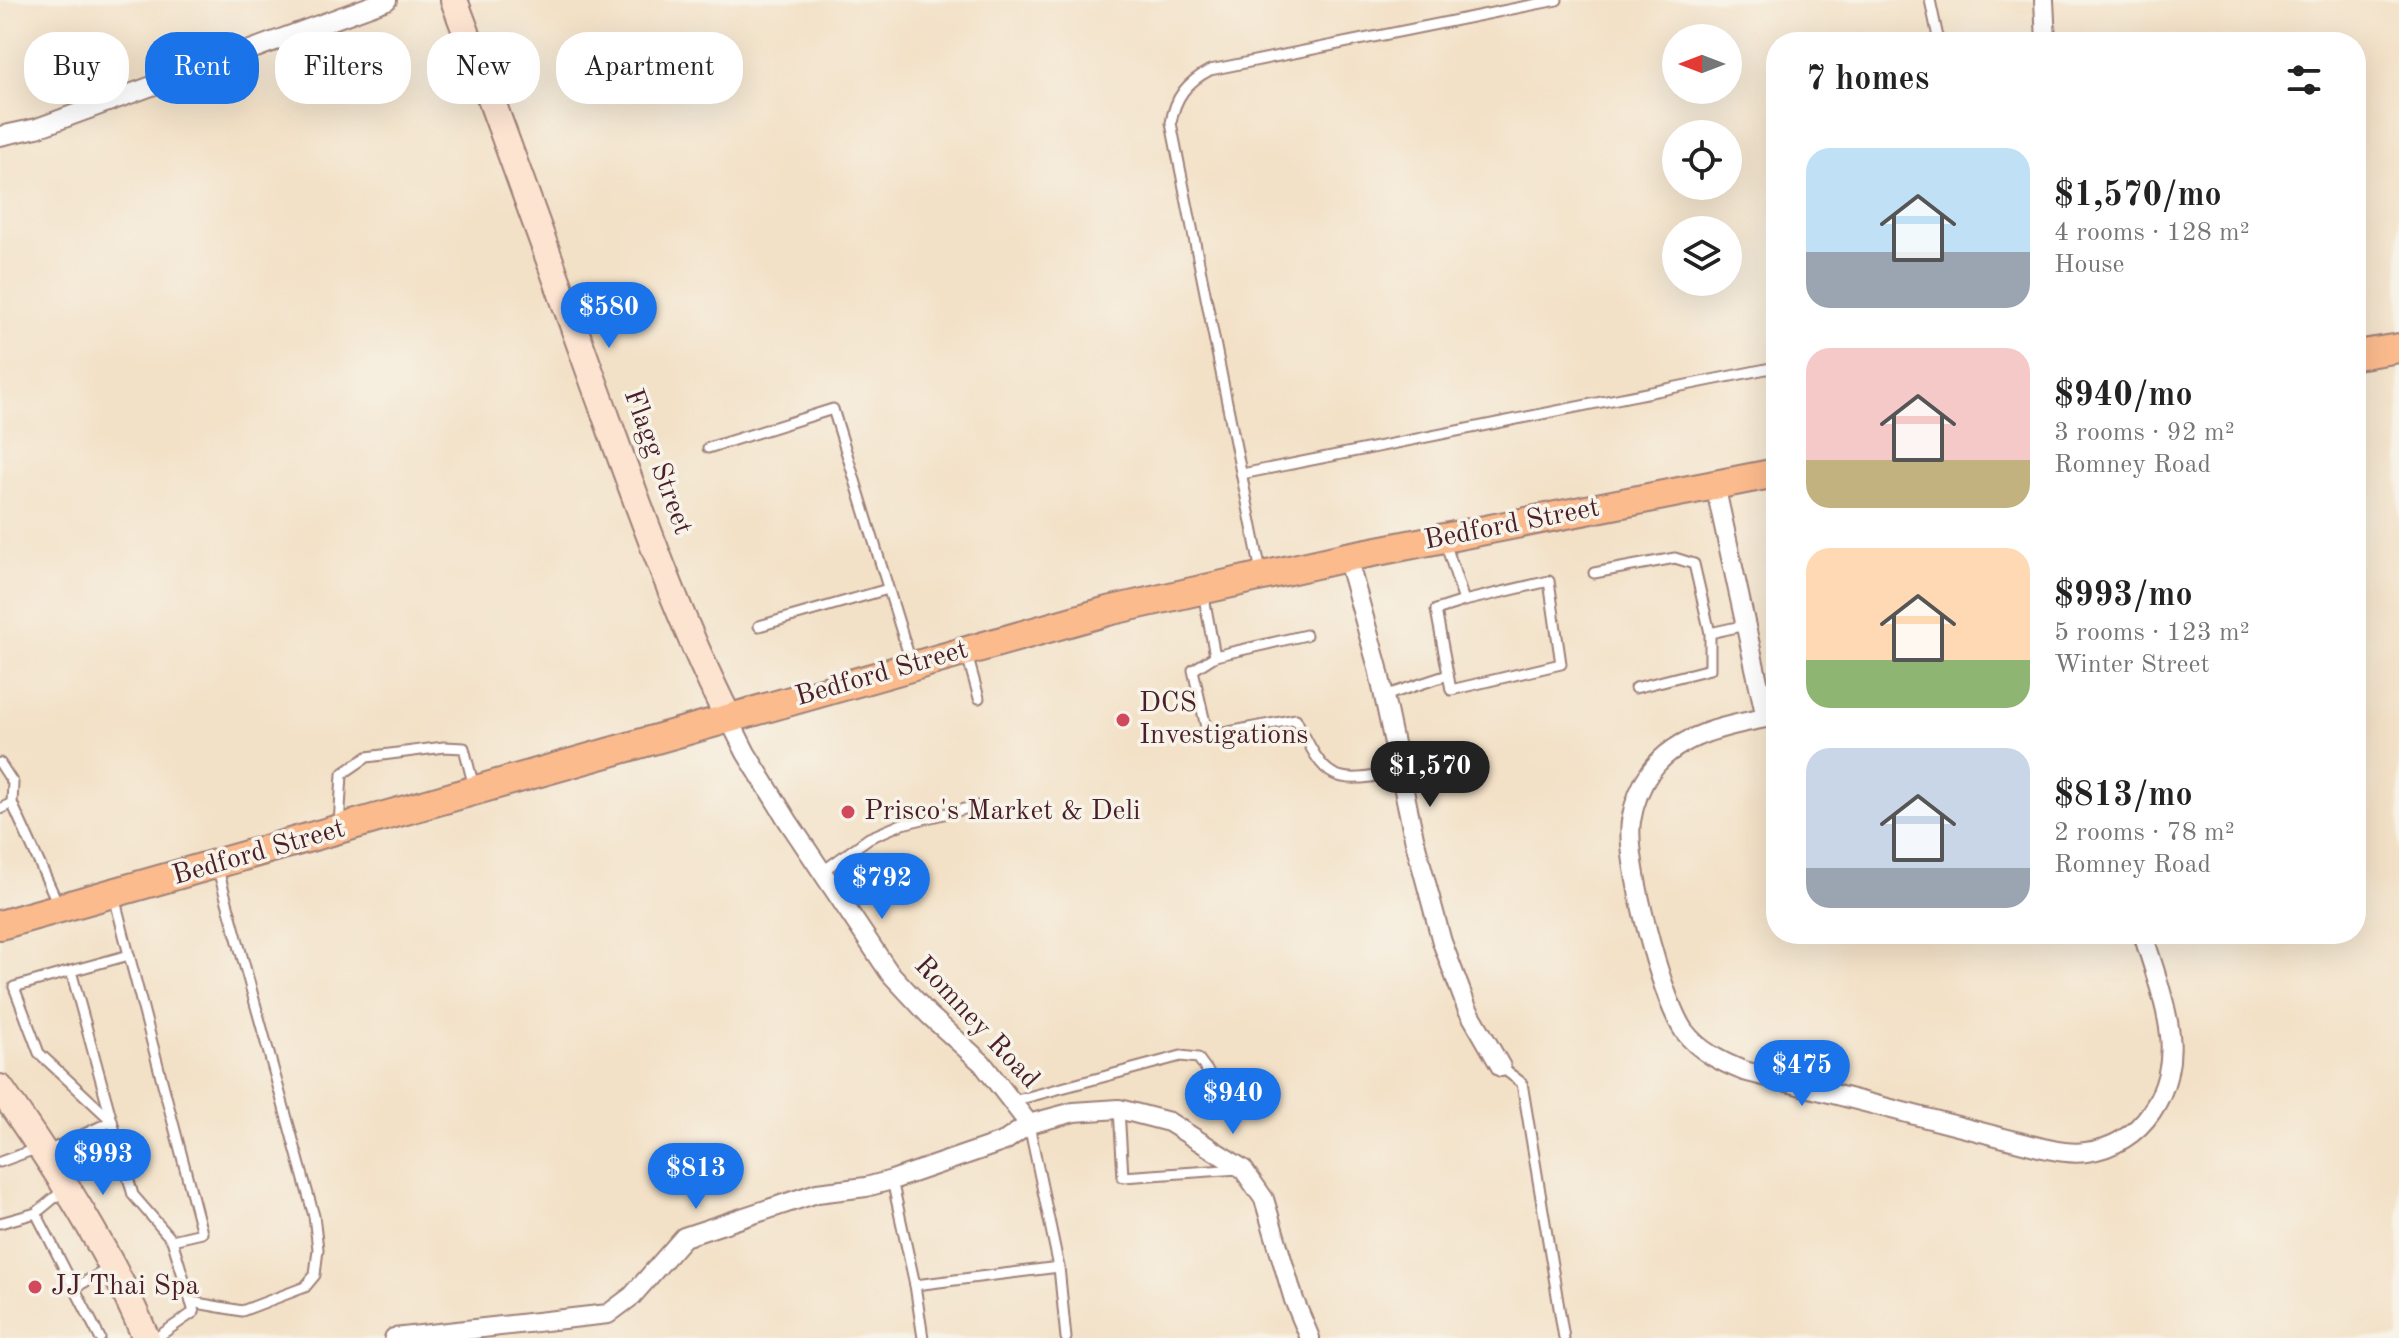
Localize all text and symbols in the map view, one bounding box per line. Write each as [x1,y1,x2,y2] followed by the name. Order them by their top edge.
[1662,24,1742,104] north arrow
[1662,24,1742,296] map controls
[24,32,129,104] chip: Buy
[145,32,259,104] chip: Rent
[275,32,411,104] chip: Filters
[427,32,540,104] chip: New
[556,32,743,104] chip: Apartment
[2282,58,2326,102] icon: filters
[1806,63,1929,97] text: 7 homes
[1662,120,1742,200] button: locate
[2054,179,2222,213] text: $1,570/mo
[1870,180,1966,276] icon: home
[1662,216,1742,296] button: layers
[2054,220,2250,246] text: 4 rooms · 128 m²
[2054,252,2125,278] text: House
[562,282,656,350] pin: $580
[579,295,639,321] text: $580
[2054,379,2193,413] text: $940/mo
[1870,380,1966,476] icon: home
[618,386,696,538] street label: Flagg Street
[2054,420,2235,446] text: 3 rooms · 92 m²
[2054,452,2211,478] text: Romney Road
[1422,494,1602,556] street label: Bedford Street
[2054,579,2193,613] text: $993/mo
[1870,580,1966,676] icon: home
[2054,620,2250,646] text: 5 rooms · 123 m²
[793,636,971,712] street label: Bedford Street
[2054,652,2210,678] text: Winter Street
[1139,690,1309,750] place label: DCS Investigations
[1114,711,1132,729] marker: DCS Investigations
[1365,741,1495,809] pin: $1,570
[1389,754,1471,780] text: $1,570
[2054,779,2193,813] text: $813/mo
[1870,780,1966,876] icon: home
[864,798,1141,826] place label: Prisco's Market & Deli
[839,803,857,821] marker: Prisco's Market & Deli
[170,815,348,891] street label: Bedford Street
[2054,820,2235,846] text: 2 rooms · 78 m²
[2054,852,2211,878] text: Romney Road
[835,853,929,921] pin: $792
[852,866,912,892] text: $792
[908,952,1044,1094] street label: Romney Road
[1755,1040,1849,1108] pin: $475
[1772,1053,1832,1079] text: $475
[1186,1068,1280,1136] pin: $940
[1203,1081,1263,1107] text: $940
[56,1129,150,1197] pin: $993
[73,1142,133,1168] text: $993
[649,1143,743,1211] pin: $813
[666,1156,726,1182] text: $813
[51,1273,199,1301] place label: JJ Thai Spa
[26,1278,44,1296] marker: JJ Thai Spa

